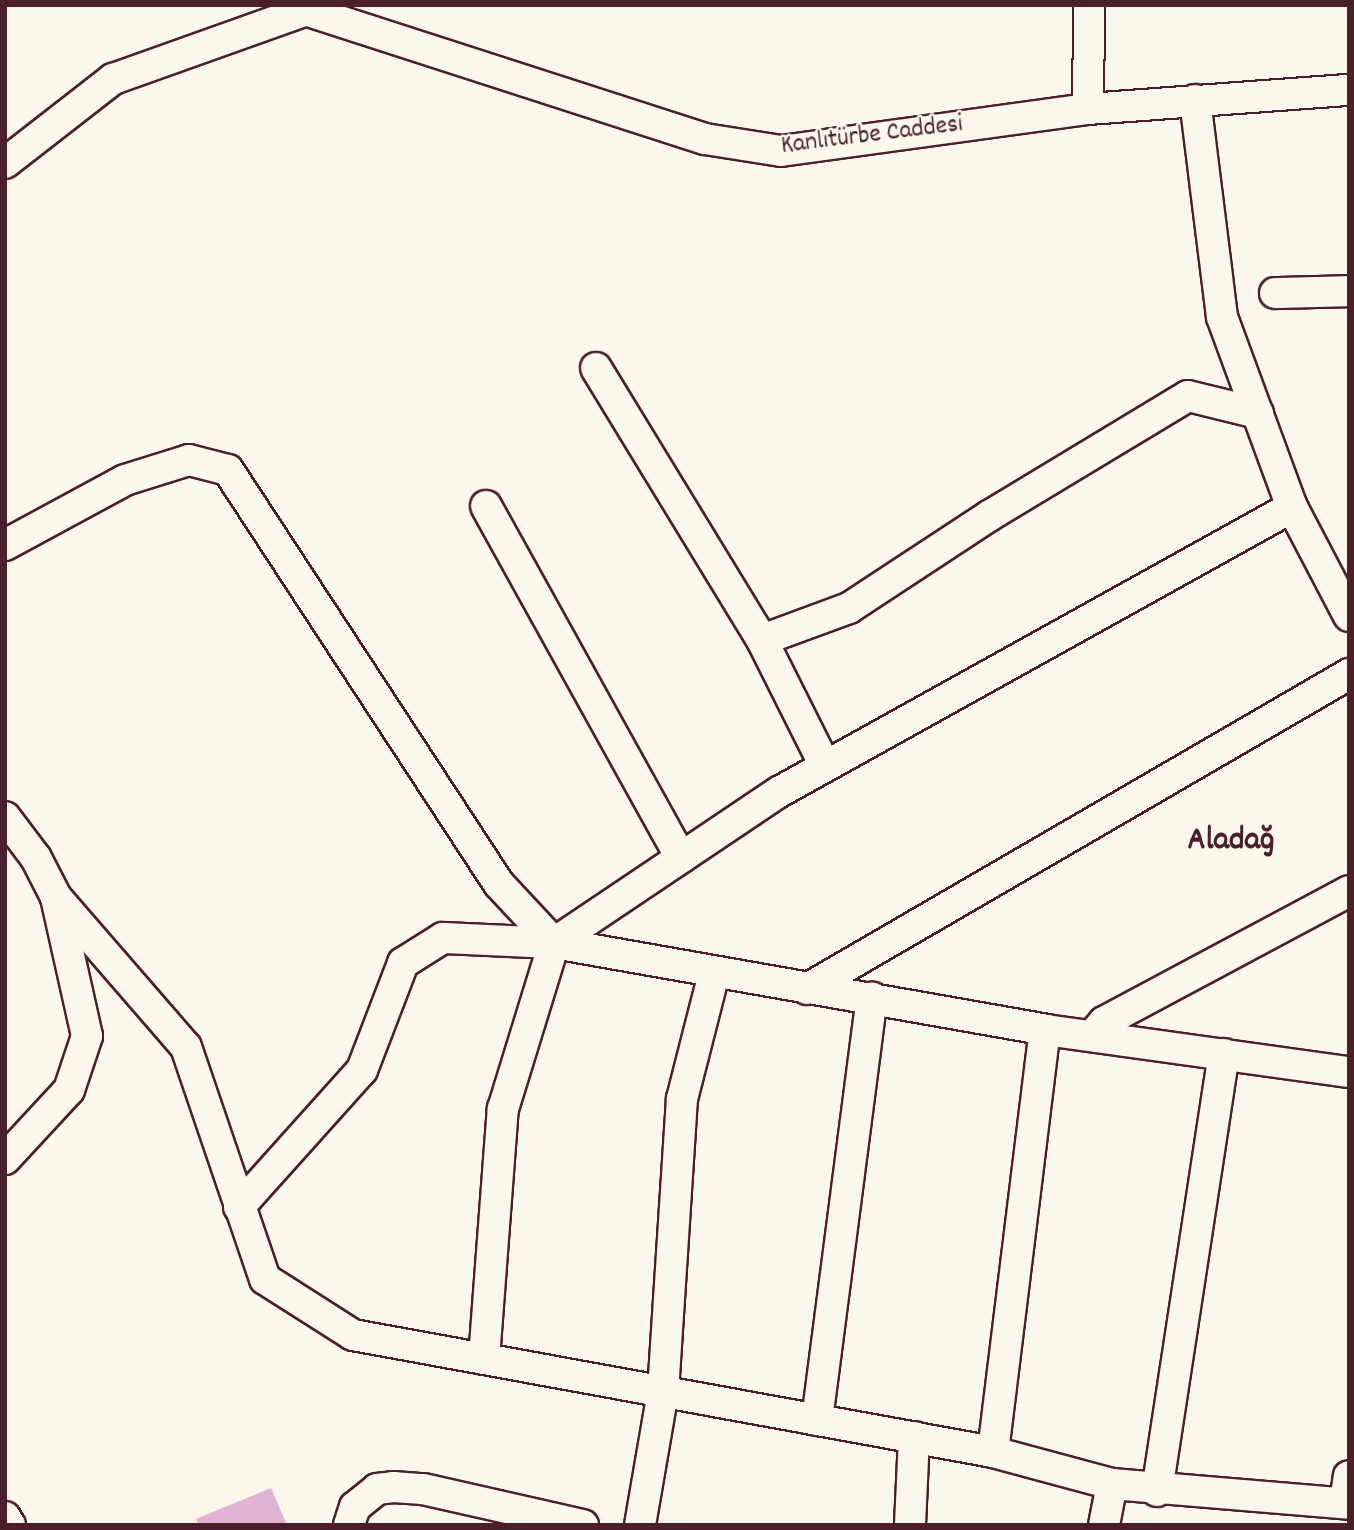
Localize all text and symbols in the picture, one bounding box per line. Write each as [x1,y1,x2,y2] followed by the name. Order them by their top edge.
[779,109,965,163] street label: Kanlıtürbe Caddesi
[1188,822,1274,862] district label: Aladağ

